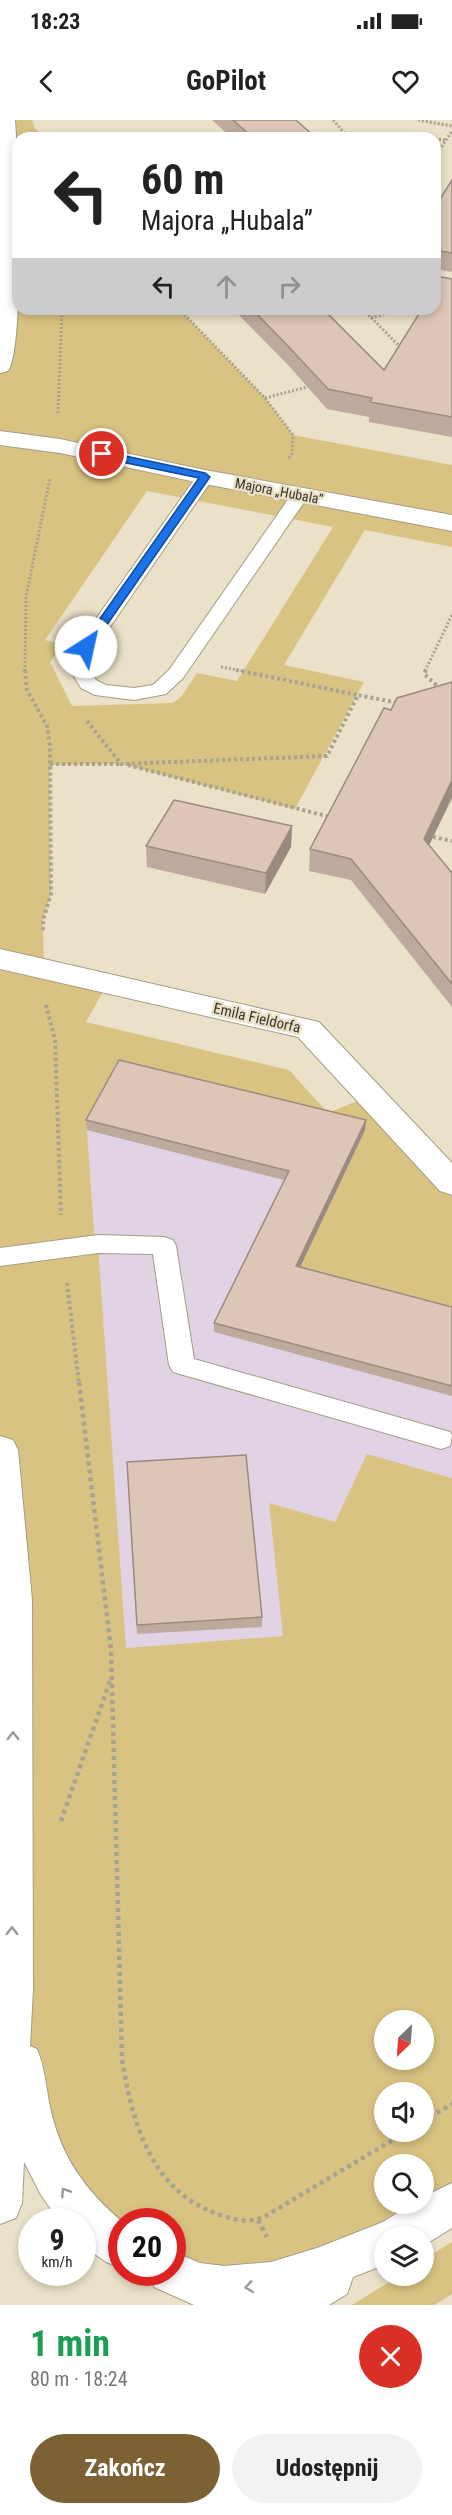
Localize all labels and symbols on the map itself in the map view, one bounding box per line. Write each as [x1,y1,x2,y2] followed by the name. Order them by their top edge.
[76,428,127,479] pin
[234,475,325,507] street label: Majora „Hubala”
[54,615,118,679] position arrow
[212,999,302,1037] street label: Emila Fieldorfa
[7,1731,19,1740] one-way arrow
[6,1926,18,1935] one-way arrow
[374,2010,434,2070] north arrow
[61,2188,72,2199] one-way arrow
[108,2208,186,2286] speed limit sign: 20
[245,2281,254,2293] one-way arrow

